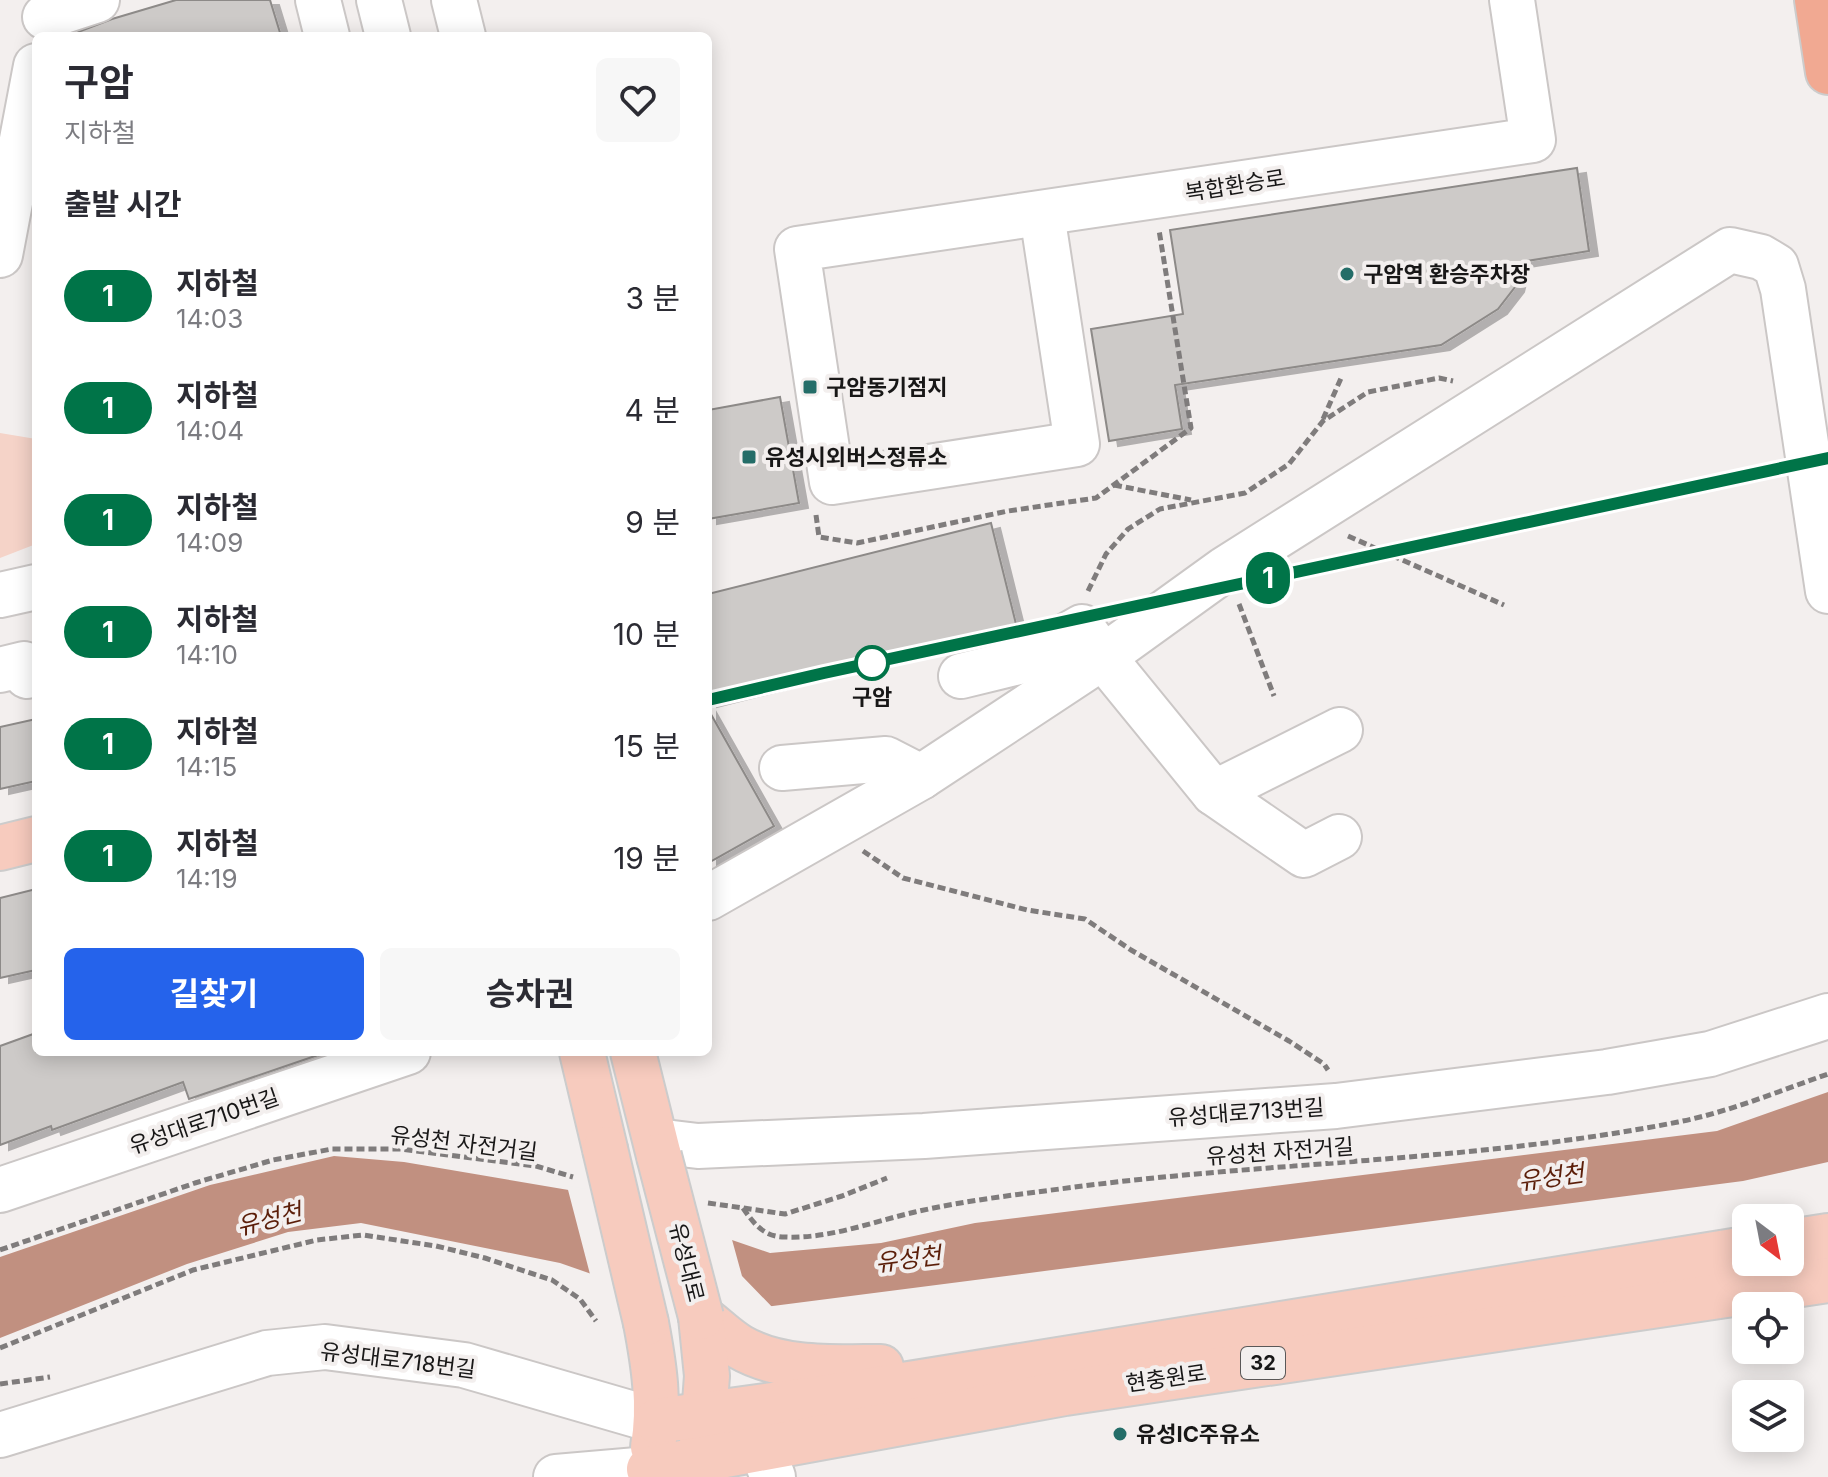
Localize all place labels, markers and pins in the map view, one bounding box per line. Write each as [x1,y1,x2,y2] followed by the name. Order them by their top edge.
[1363,261,1530,287] place label: 구암역 환승주차장
[1338,265,1356,283] marker: 구암역 환승주차장
[826,374,947,400] place label: 구암동기점지
[801,378,819,396] marker: 구암동기점지
[765,444,947,470] place label: 유성시외버스정류소
[740,448,758,466] marker: 유성시외버스정류소
[855,646,889,680] marker: 구암
[852,684,892,710] place label: 구암
[1136,1421,1260,1447] place label: 유성IC주유소
[1111,1425,1129,1443] marker: 유성IC주유소

